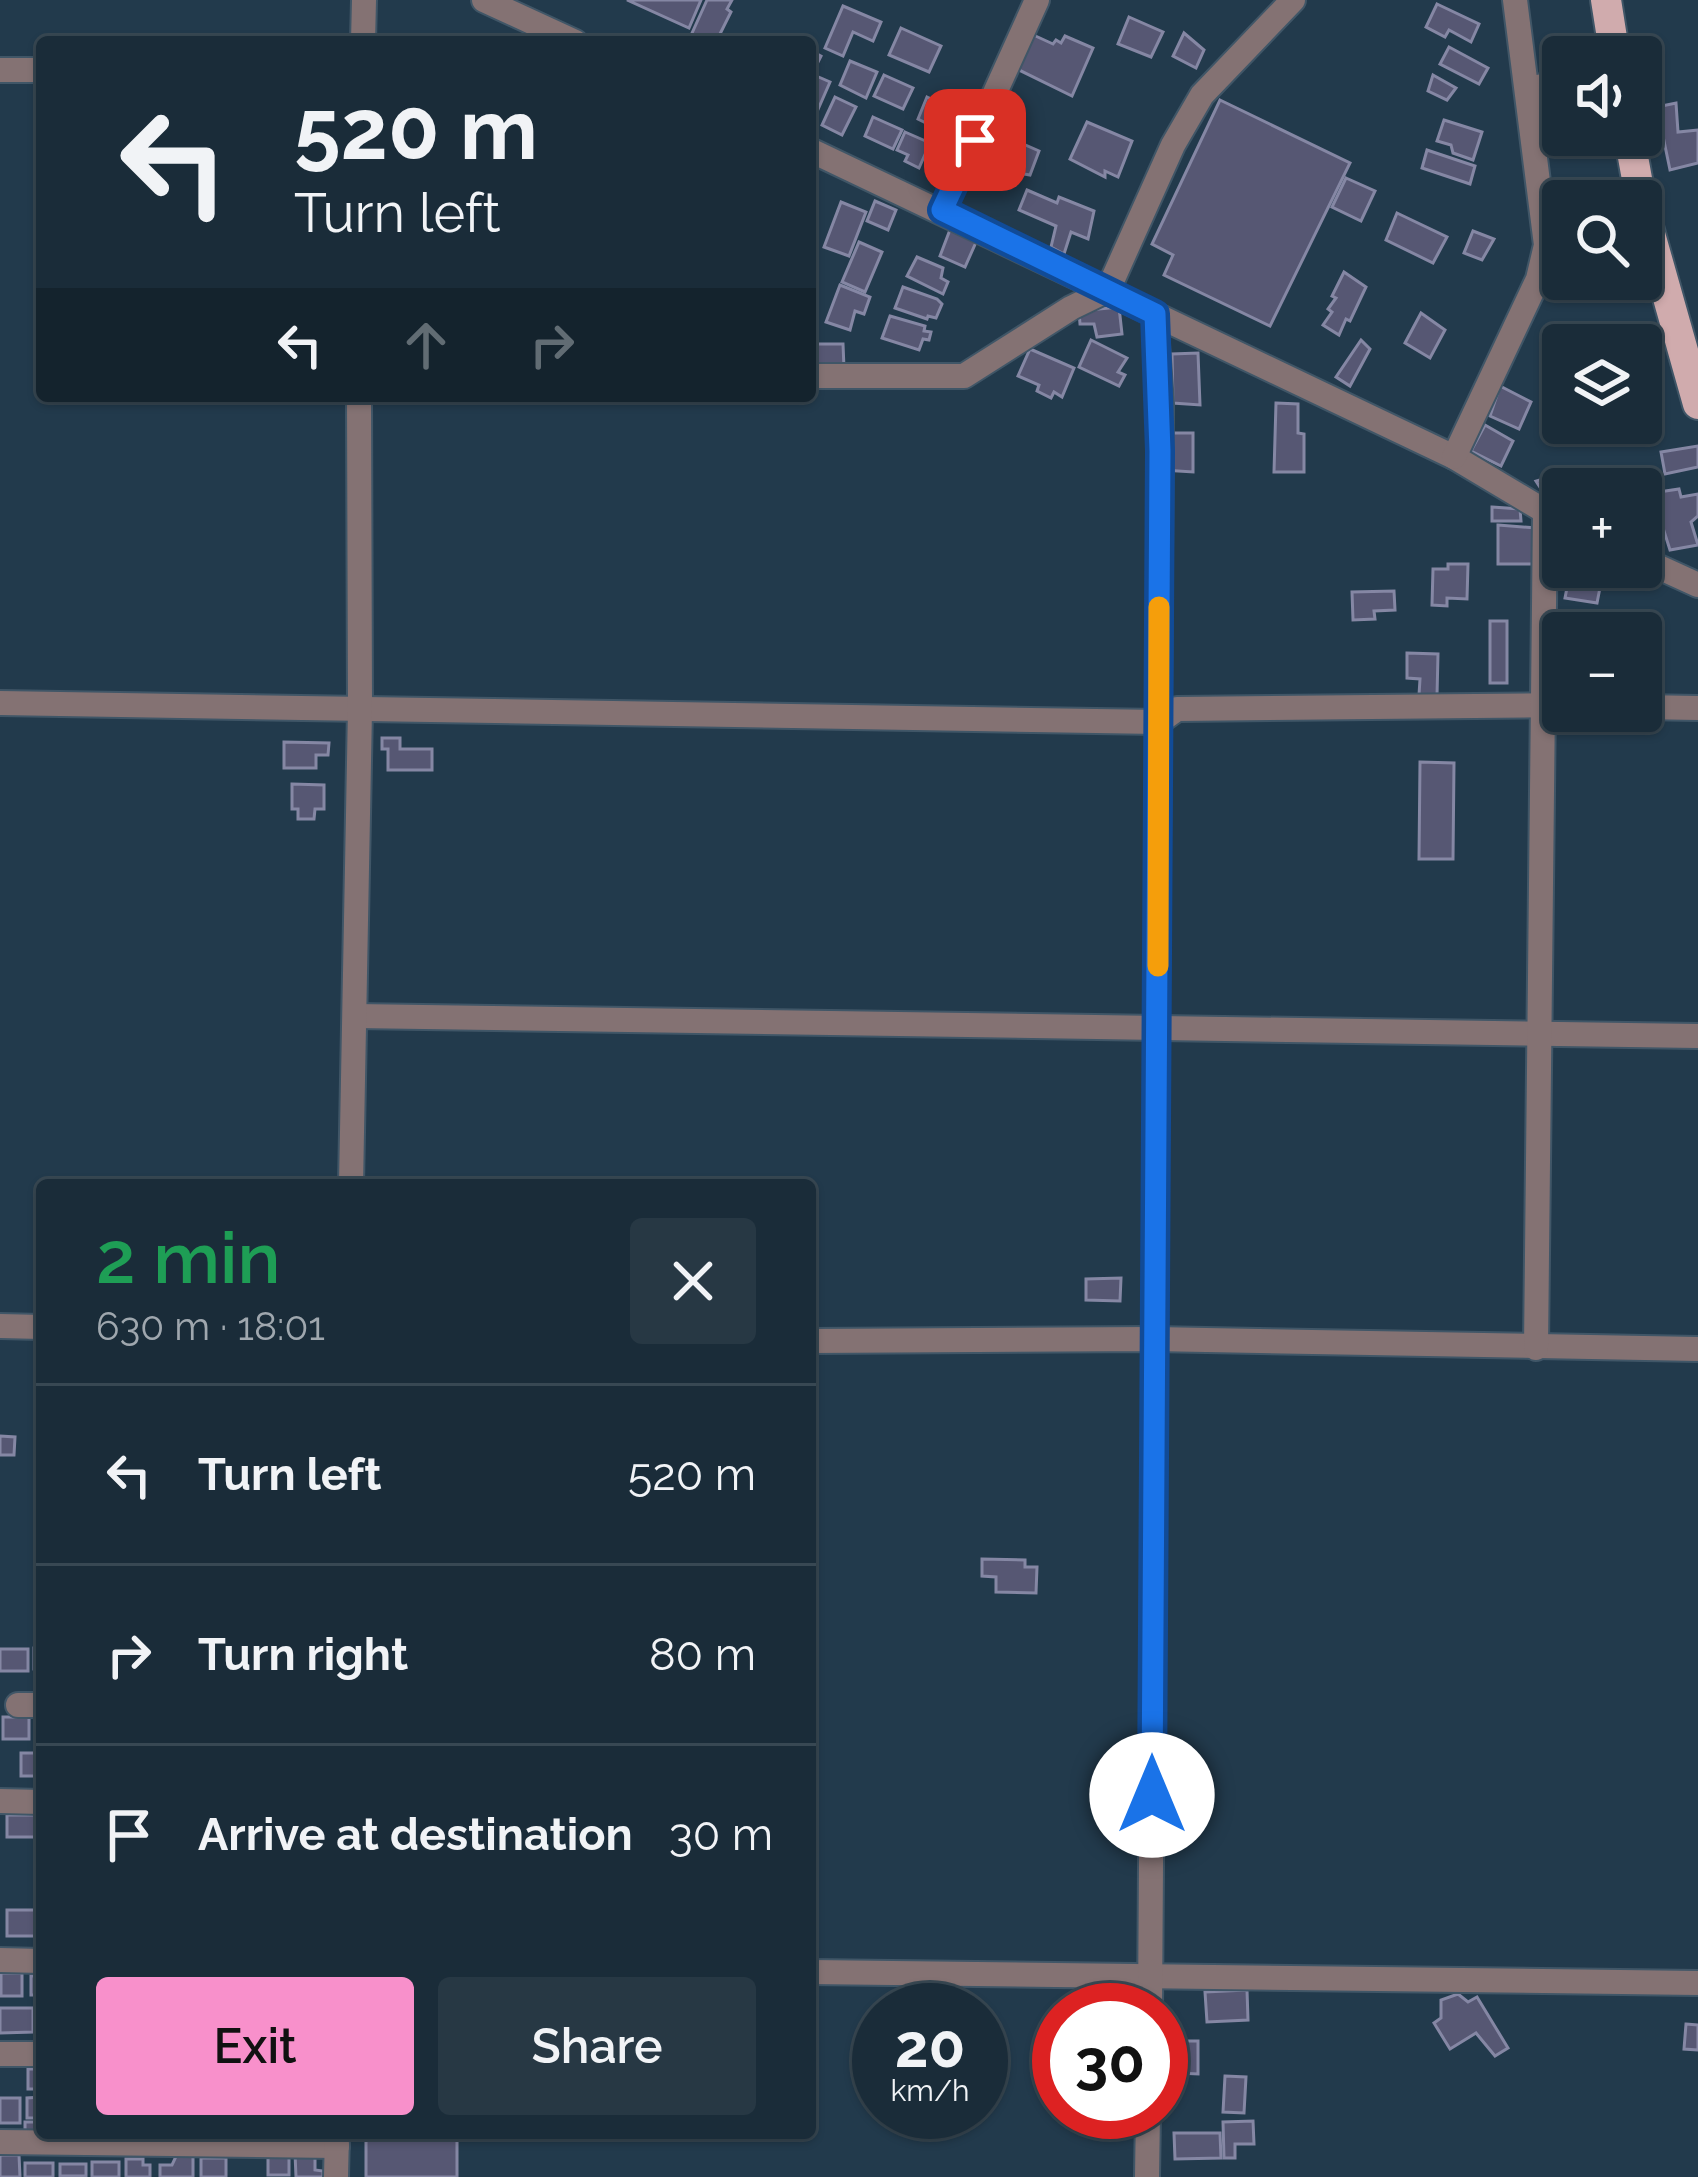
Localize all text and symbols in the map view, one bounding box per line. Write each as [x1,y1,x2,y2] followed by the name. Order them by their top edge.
[1542,36,1662,732] map controls
[1542,36,1662,156] button: sound
[294,80,538,179] text: 520 m
[96,84,252,240] icon: left
[924,89,1026,191] pin
[942,107,1008,173] icon: arrive
[1542,180,1662,300] button: search
[294,181,501,245] text: Turn left
[267,312,333,378] icon: left
[393,312,459,378] icon: ahead
[519,312,585,378] icon: right
[1542,324,1662,444] button: layers
[1542,468,1662,588] button: +
[1542,612,1662,732] button: −
[96,1215,280,1300] text: 2 min
[630,1218,756,1344] button: close
[96,1303,325,1349] text: 630 m · 18:01
[96,1442,162,1508] icon: left
[198,1448,381,1501] text: Turn left
[628,1448,756,1501] text: 520 m
[96,1622,162,1688] icon: right
[198,1628,408,1681] text: Turn right
[649,1628,756,1681] text: 80 m
[1089,1732,1215,1858] position arrow
[96,1802,162,1868] icon: arrive
[198,1808,633,1861] text: Arrive at destination
[669,1808,773,1861] text: 30 m
[96,1977,414,2115] button: Exit
[438,1977,756,2115] button: Share
[1032,1983,1188,2139] speed limit sign: 30
[895,2011,965,2081] text: 20
[890,2073,970,2108] text: km/h

